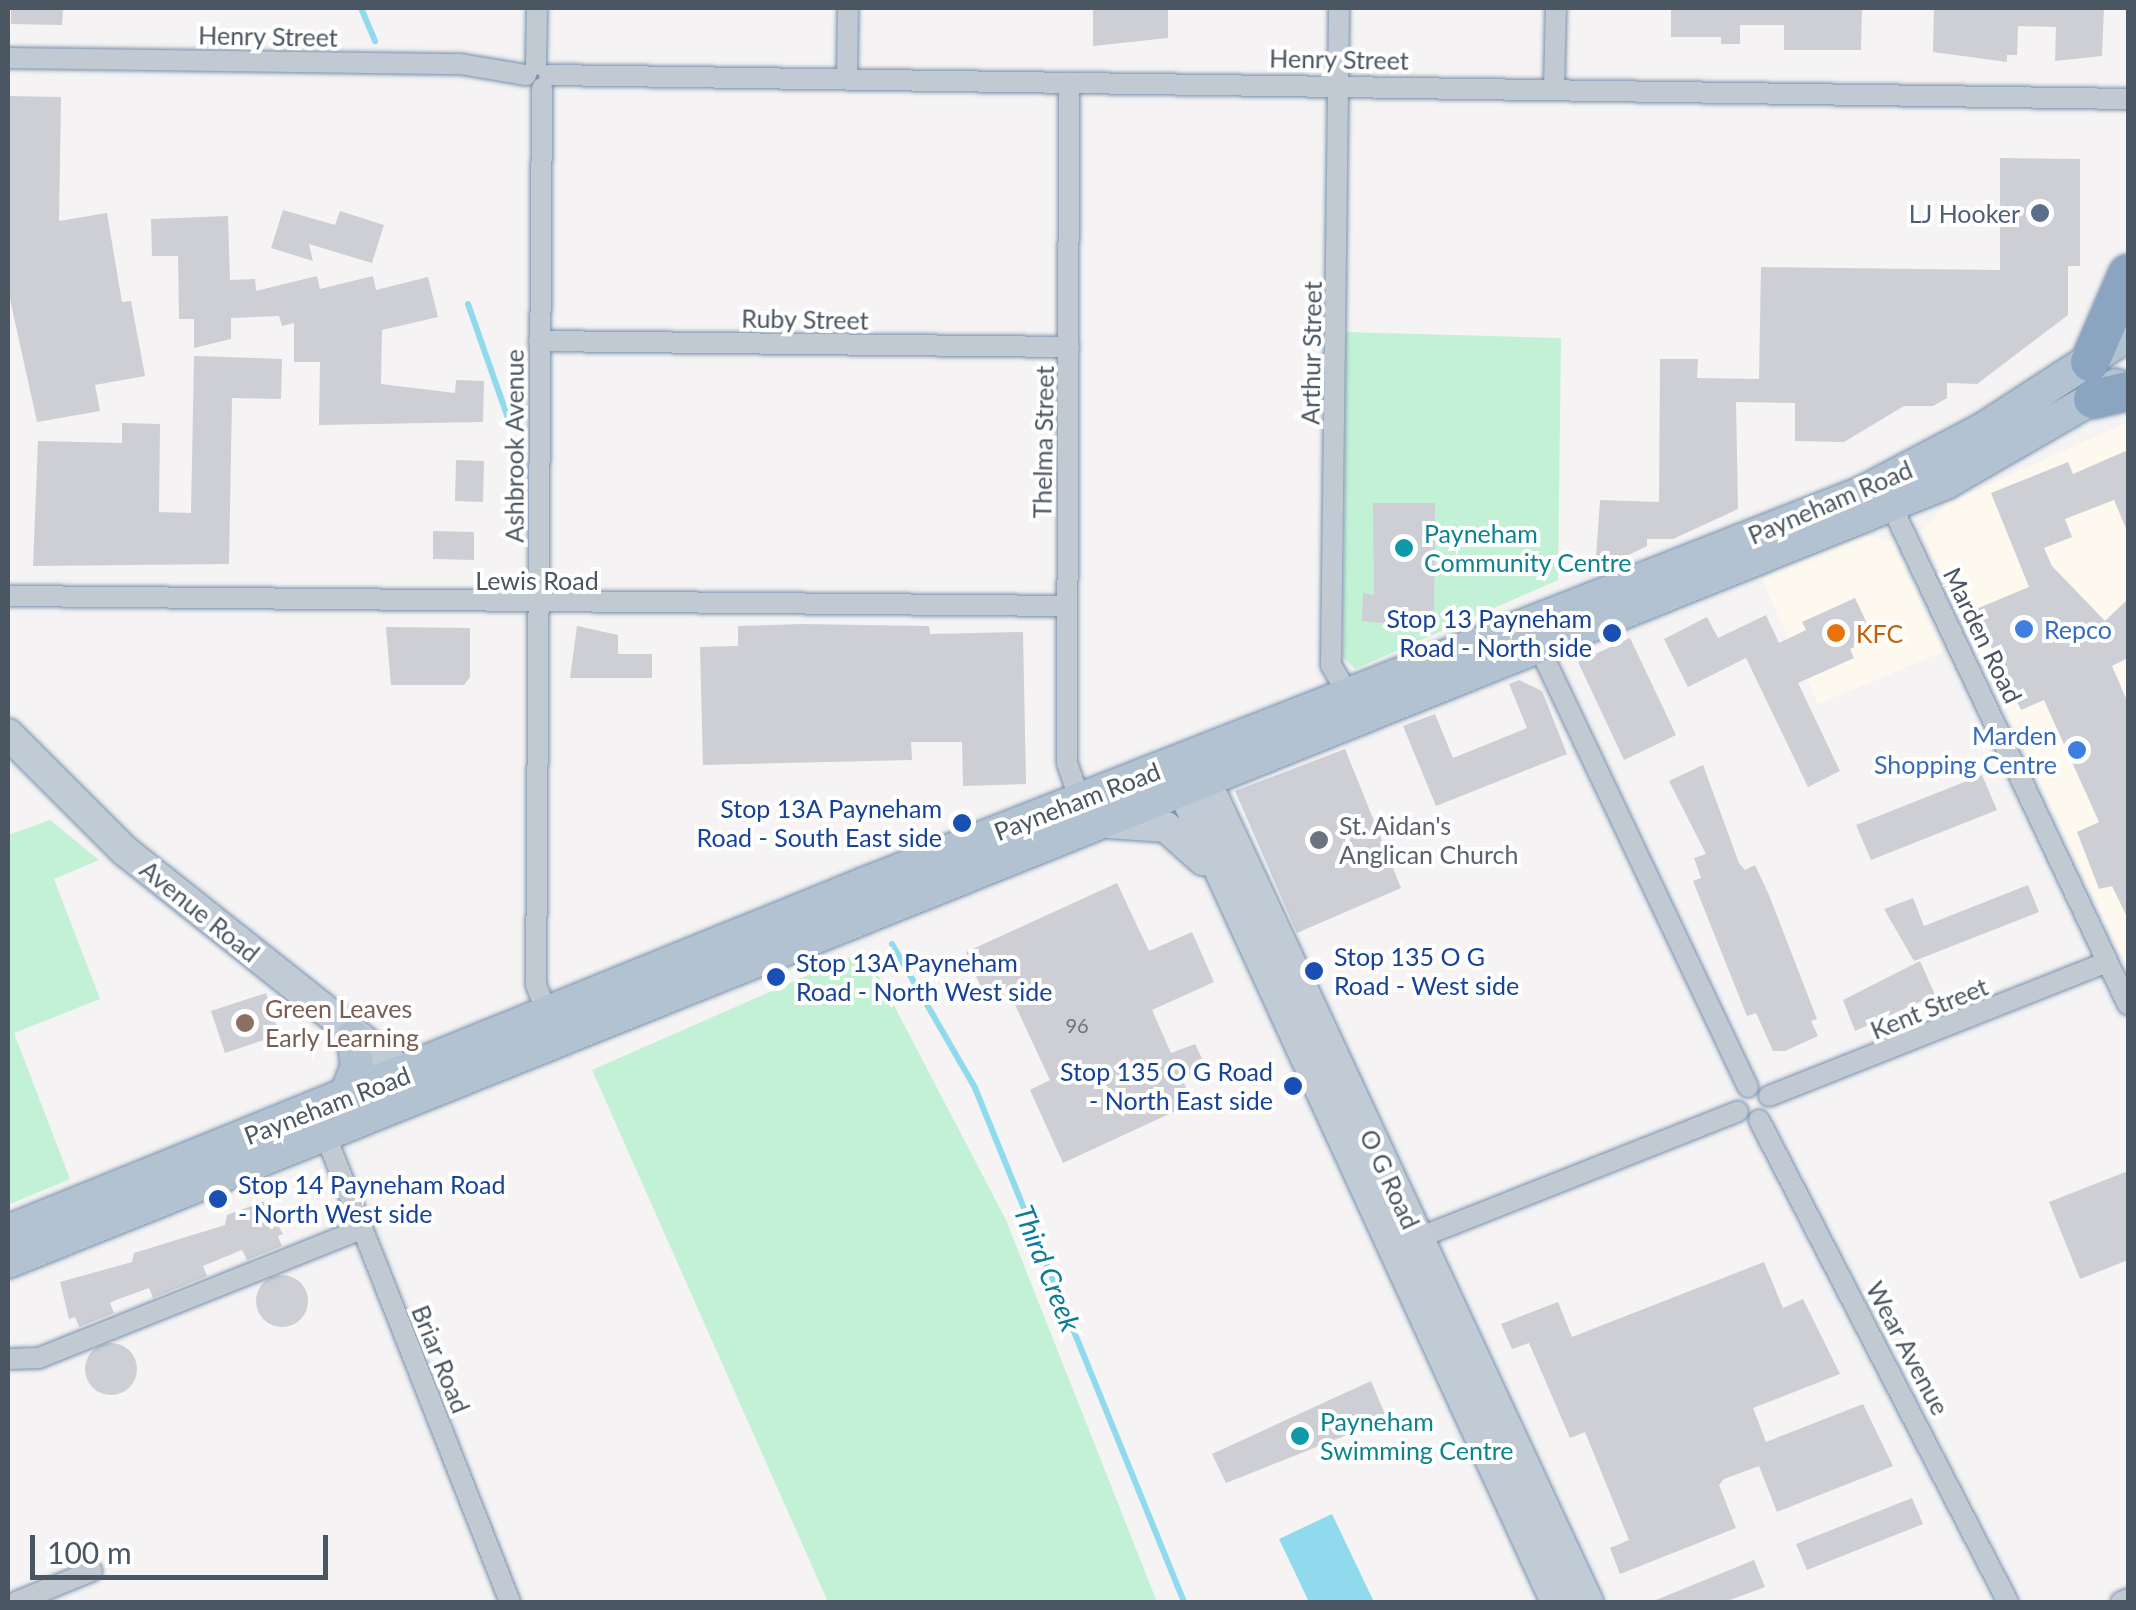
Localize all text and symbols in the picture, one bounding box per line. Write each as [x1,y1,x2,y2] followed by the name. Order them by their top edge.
[198,20,338,52] street label: Henry Street
[1269,43,1409,75] street label: Henry Street
[1909,198,2020,228] place label: LJ Hooker
[2029,202,2051,224] marker: LJ Hooker
[1295,281,1327,425] street label: Arthur Street
[741,303,869,335] street label: Ruby Street
[499,349,529,543] street label: Ashbrook Avenue
[1027,365,1059,519] street label: Thelma Street
[1743,454,1917,550] street label: Payneham Road
[1424,519,1632,578] place label: Payneham Community Centre
[1393,537,1415,559] marker: Payneham Community Centre
[1937,562,2029,708] street label: Marden Road
[475,565,599,595] street label: Lewis Road
[1386,604,1592,663] place label: Stop 13 Payneham Road - North side
[2044,614,2112,644] place label: Repco
[1856,618,1903,648] place label: KFC
[2013,618,2035,640] marker: Repco
[1601,622,1623,644] marker: Stop 13 Payneham Road - North side
[1825,622,1847,644] marker: KFC
[1874,721,2057,780] place label: Marden Shopping Centre
[2066,739,2088,761] marker: Marden Shopping Centre
[990,756,1164,846] street label: Payneham Road
[697,794,942,853] place label: Stop 13A Payneham Road - South East side
[1339,811,1518,870] place label: St. Aidan's Anglican Church
[951,812,973,834] marker: Stop 13A Payneham Road - South East side
[1308,829,1330,851] marker: St. Aidan's Anglican Church
[134,854,266,968] street label: Avenue Road
[1334,942,1519,1001] place label: Stop 135 O G Road - West side
[796,948,1053,1007] place label: Stop 13A Payneham Road - North West side
[1303,960,1325,982] marker: Stop 135 O G Road - West side
[765,966,787,988] marker: Stop 13A Payneham Road - North West side
[1866,971,1992,1045] street label: Kent Street
[265,994,420,1053] place label: Green Leaves Early Learning
[234,1012,256,1034] marker: Green Leaves Early Learning
[1065,1013,1089,1037] house number: 96
[1060,1057,1273,1116] place label: Stop 135 O G Road - North East side
[240,1060,414,1150] street label: Payneham Road
[1282,1075,1304,1097] marker: Stop 135 O G Road - North East side
[1354,1124,1426,1234] street label: O G Road
[238,1170,505,1229] place label: Stop 14 Payneham Road - North West side
[207,1188,229,1210] marker: Stop 14 Payneham Road - North West side
[1007,1200,1089,1336] water label: Third Creek
[1860,1275,1956,1421] street label: Wear Avenue
[406,1300,476,1418] street label: Briar Road
[1320,1407,1513,1466] place label: Payneham Swimming Centre
[1289,1425,1311,1447] marker: Payneham Swimming Centre
[35,1515,332,1577] scale bar
[47,1534,132,1570] text: 100 m

